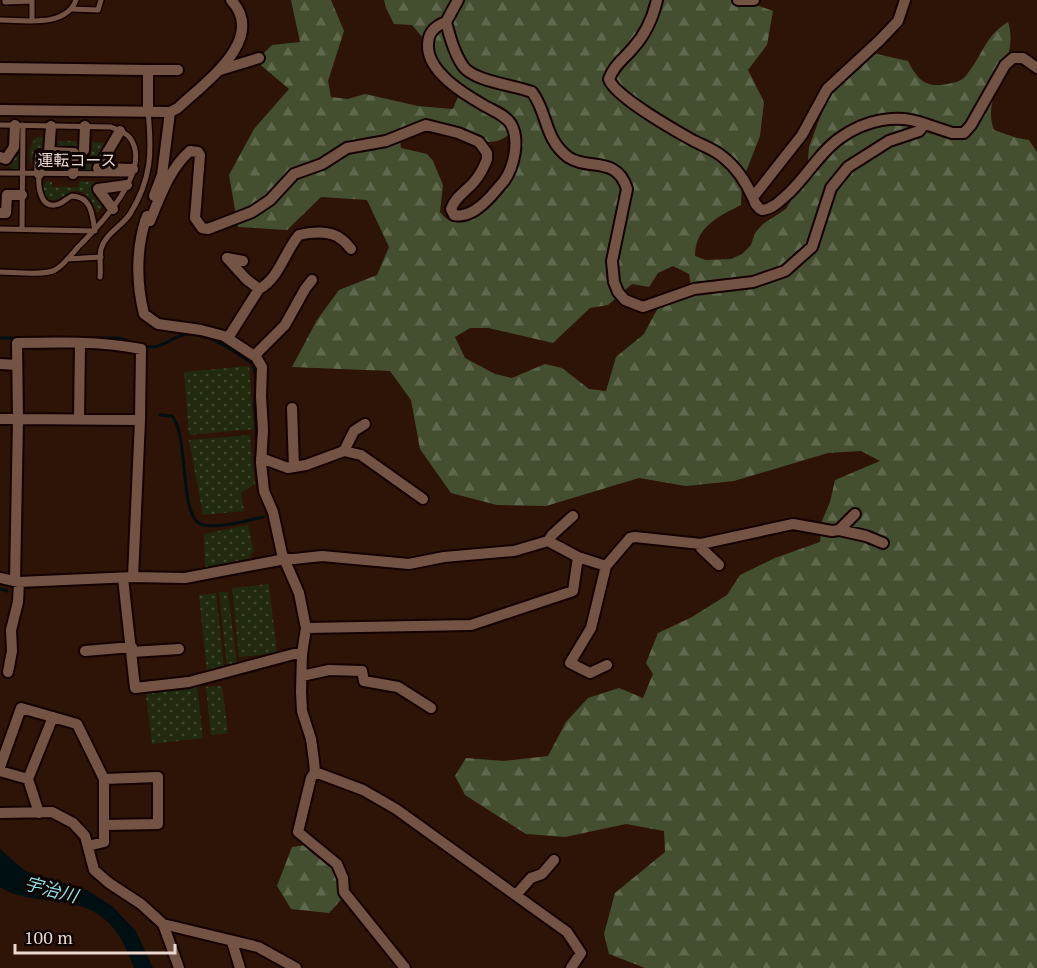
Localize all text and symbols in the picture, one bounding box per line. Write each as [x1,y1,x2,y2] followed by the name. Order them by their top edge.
[37,149,117,171] street label: 運転コース
[22,870,82,908] water label: 宇治川
[15,917,176,955] scale bar
[24,925,73,949] text: 100 m

